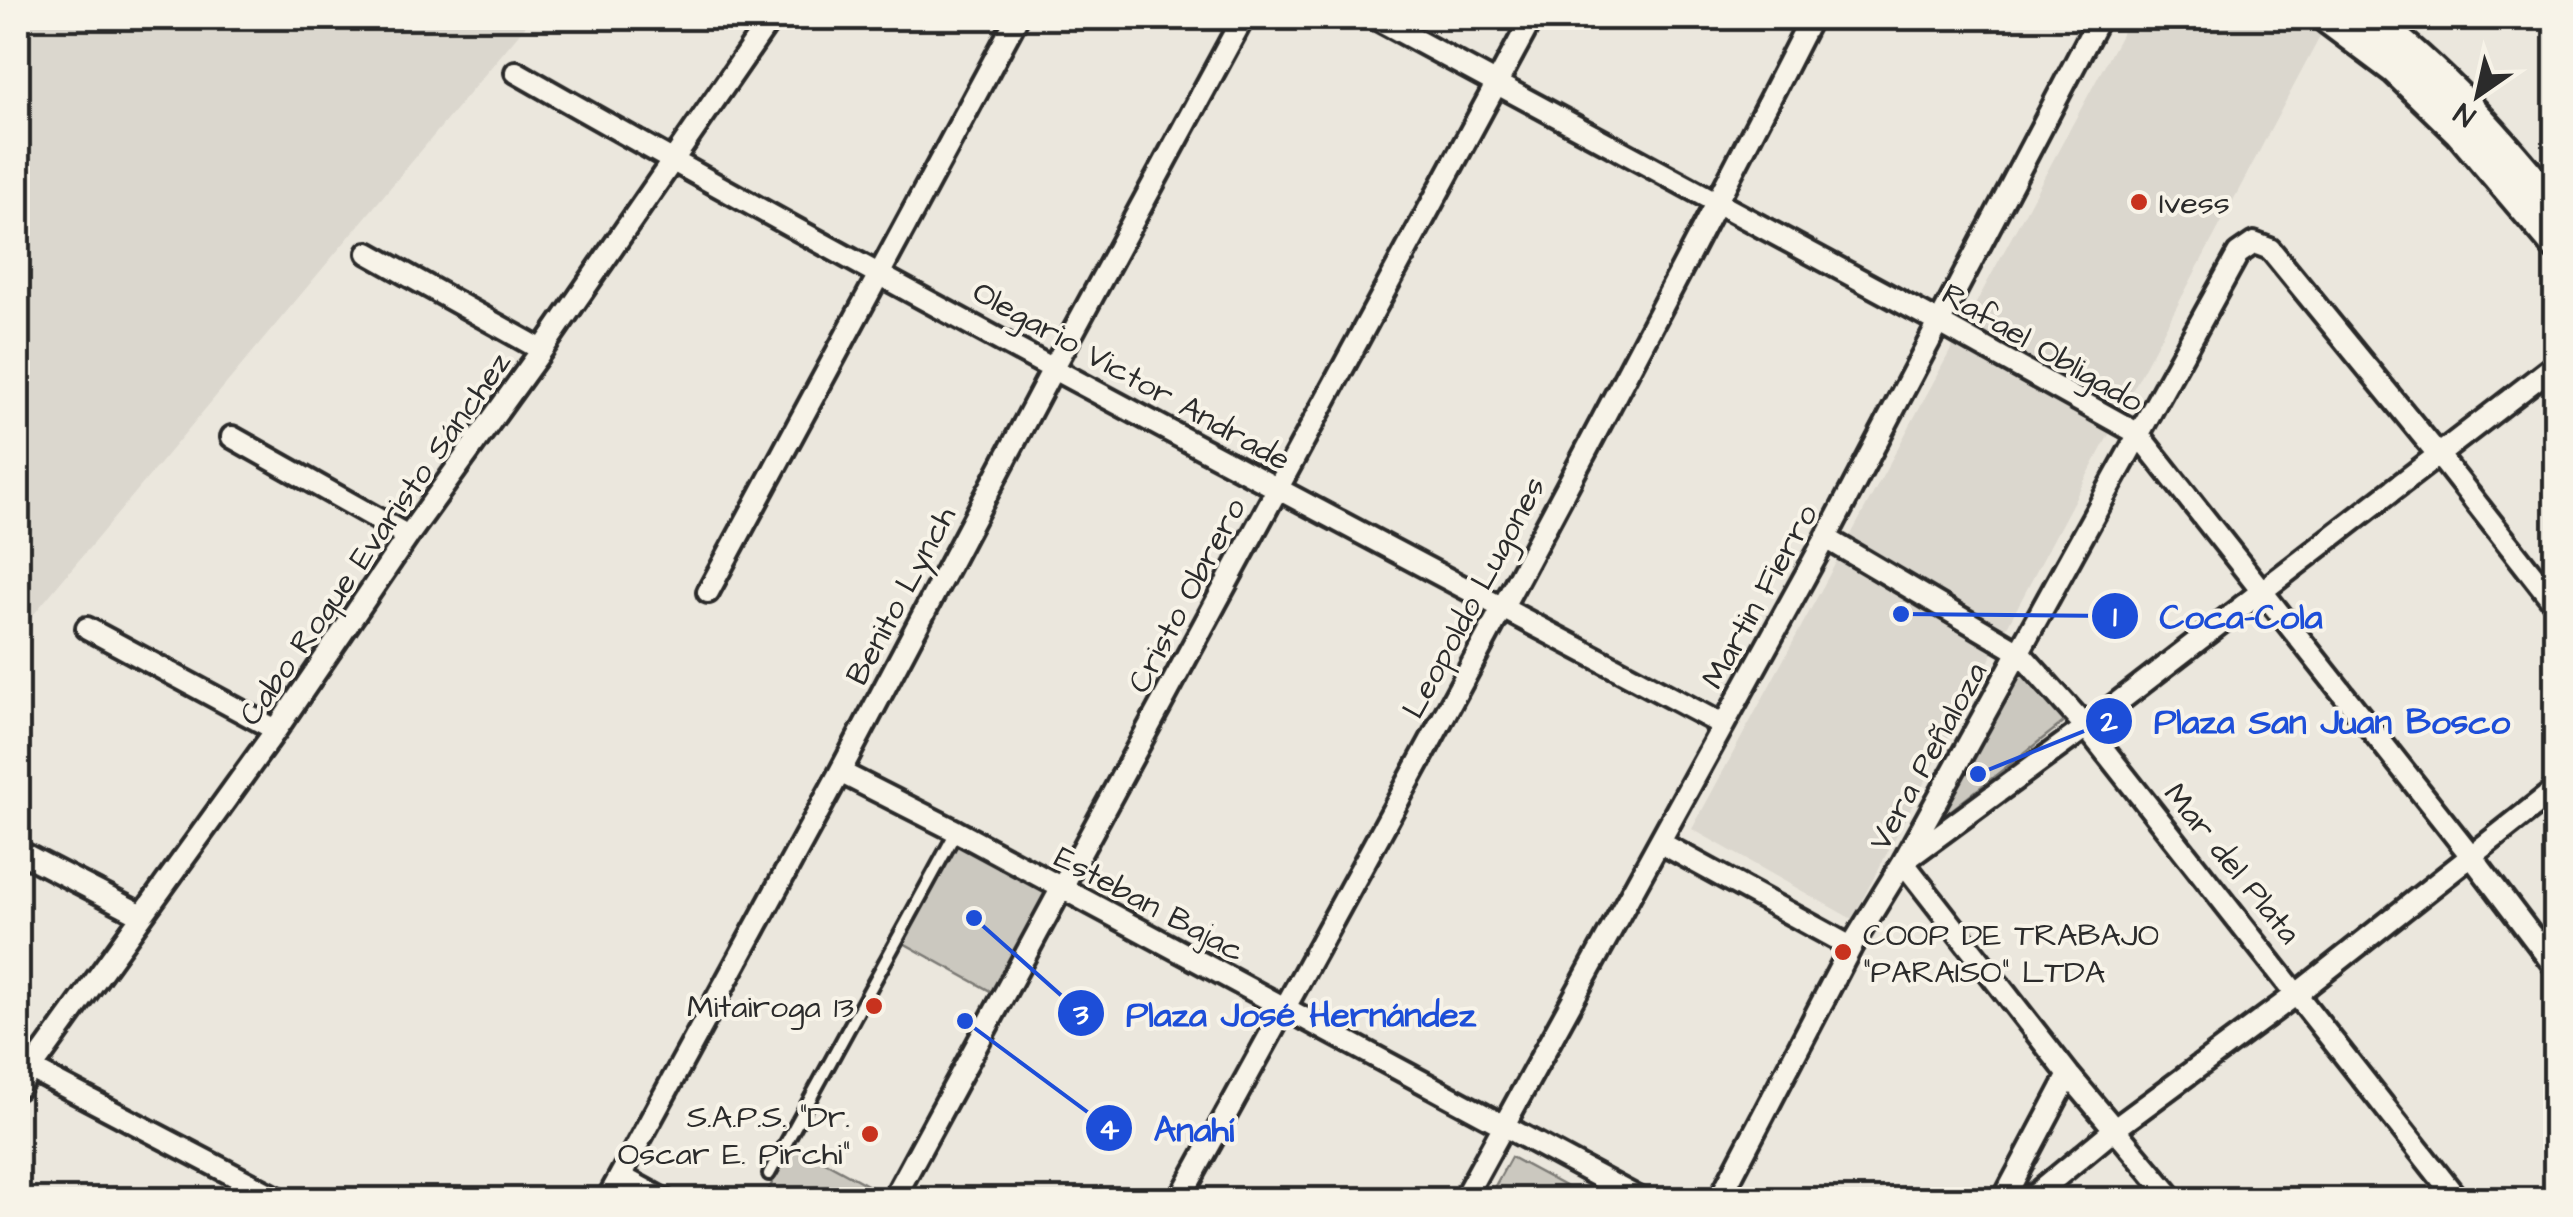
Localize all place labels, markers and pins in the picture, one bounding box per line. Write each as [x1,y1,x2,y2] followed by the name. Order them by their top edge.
[2159,181,2230,226] place label: Ivess
[2128,191,2150,213] marker: Ivess
[2090,583,2343,648] callout: Coca-Cola
[2084,688,2530,753] callout: Plaza San Juan Bosco
[1863,913,2159,995] place label: COOP DE TRABAJO "PARAISO" LTDA
[1832,941,1854,963] marker: COOP DE TRABAJO "PARAISO" LTDA
[1056,981,1496,1046] callout: Plaza José Hernández
[687,985,854,1030] place label: Mitairoga 13
[863,995,885,1017] marker: Mitairoga 13
[618,1095,850,1177] place label: S.A.P.S. "Dr. Oscar E. Pirchi"
[1084,1096,1255,1161] callout: Anahí
[859,1123,881,1145] marker: S.A.P.S. "Dr. Oscar E. Pirchi"

